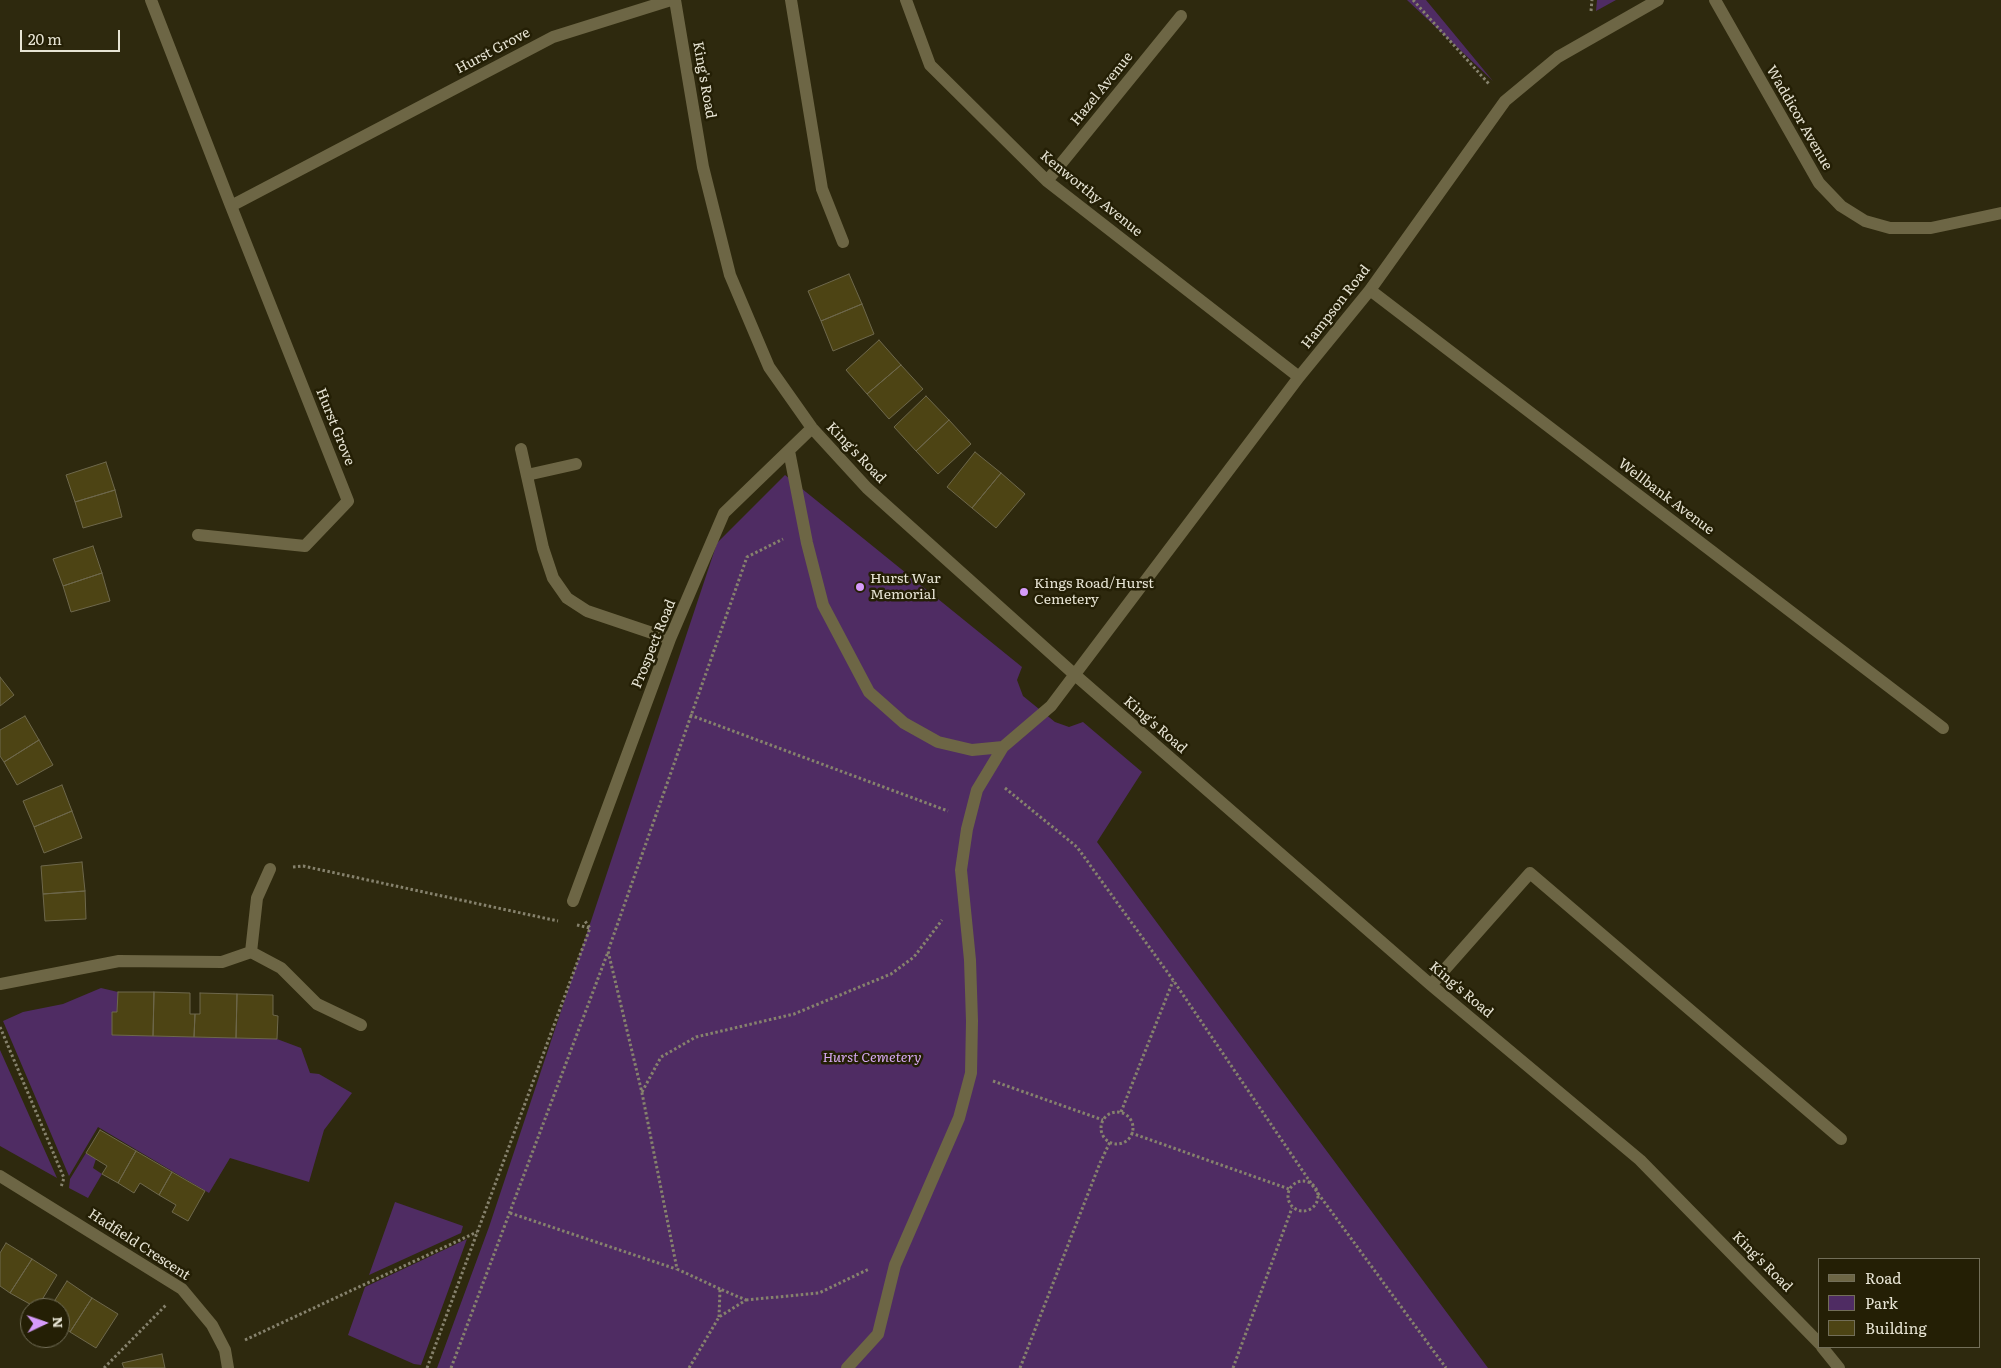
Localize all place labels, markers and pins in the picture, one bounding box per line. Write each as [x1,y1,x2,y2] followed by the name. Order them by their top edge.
[870,571,941,604] place label: Hurst War Memorial
[1034,576,1154,608] place label: Kings Road/Hurst Cemetery
[854,581,866,593] marker: Hurst War Memorial
[1018,586,1030,598] marker: Kings Road/Hurst Cemetery

